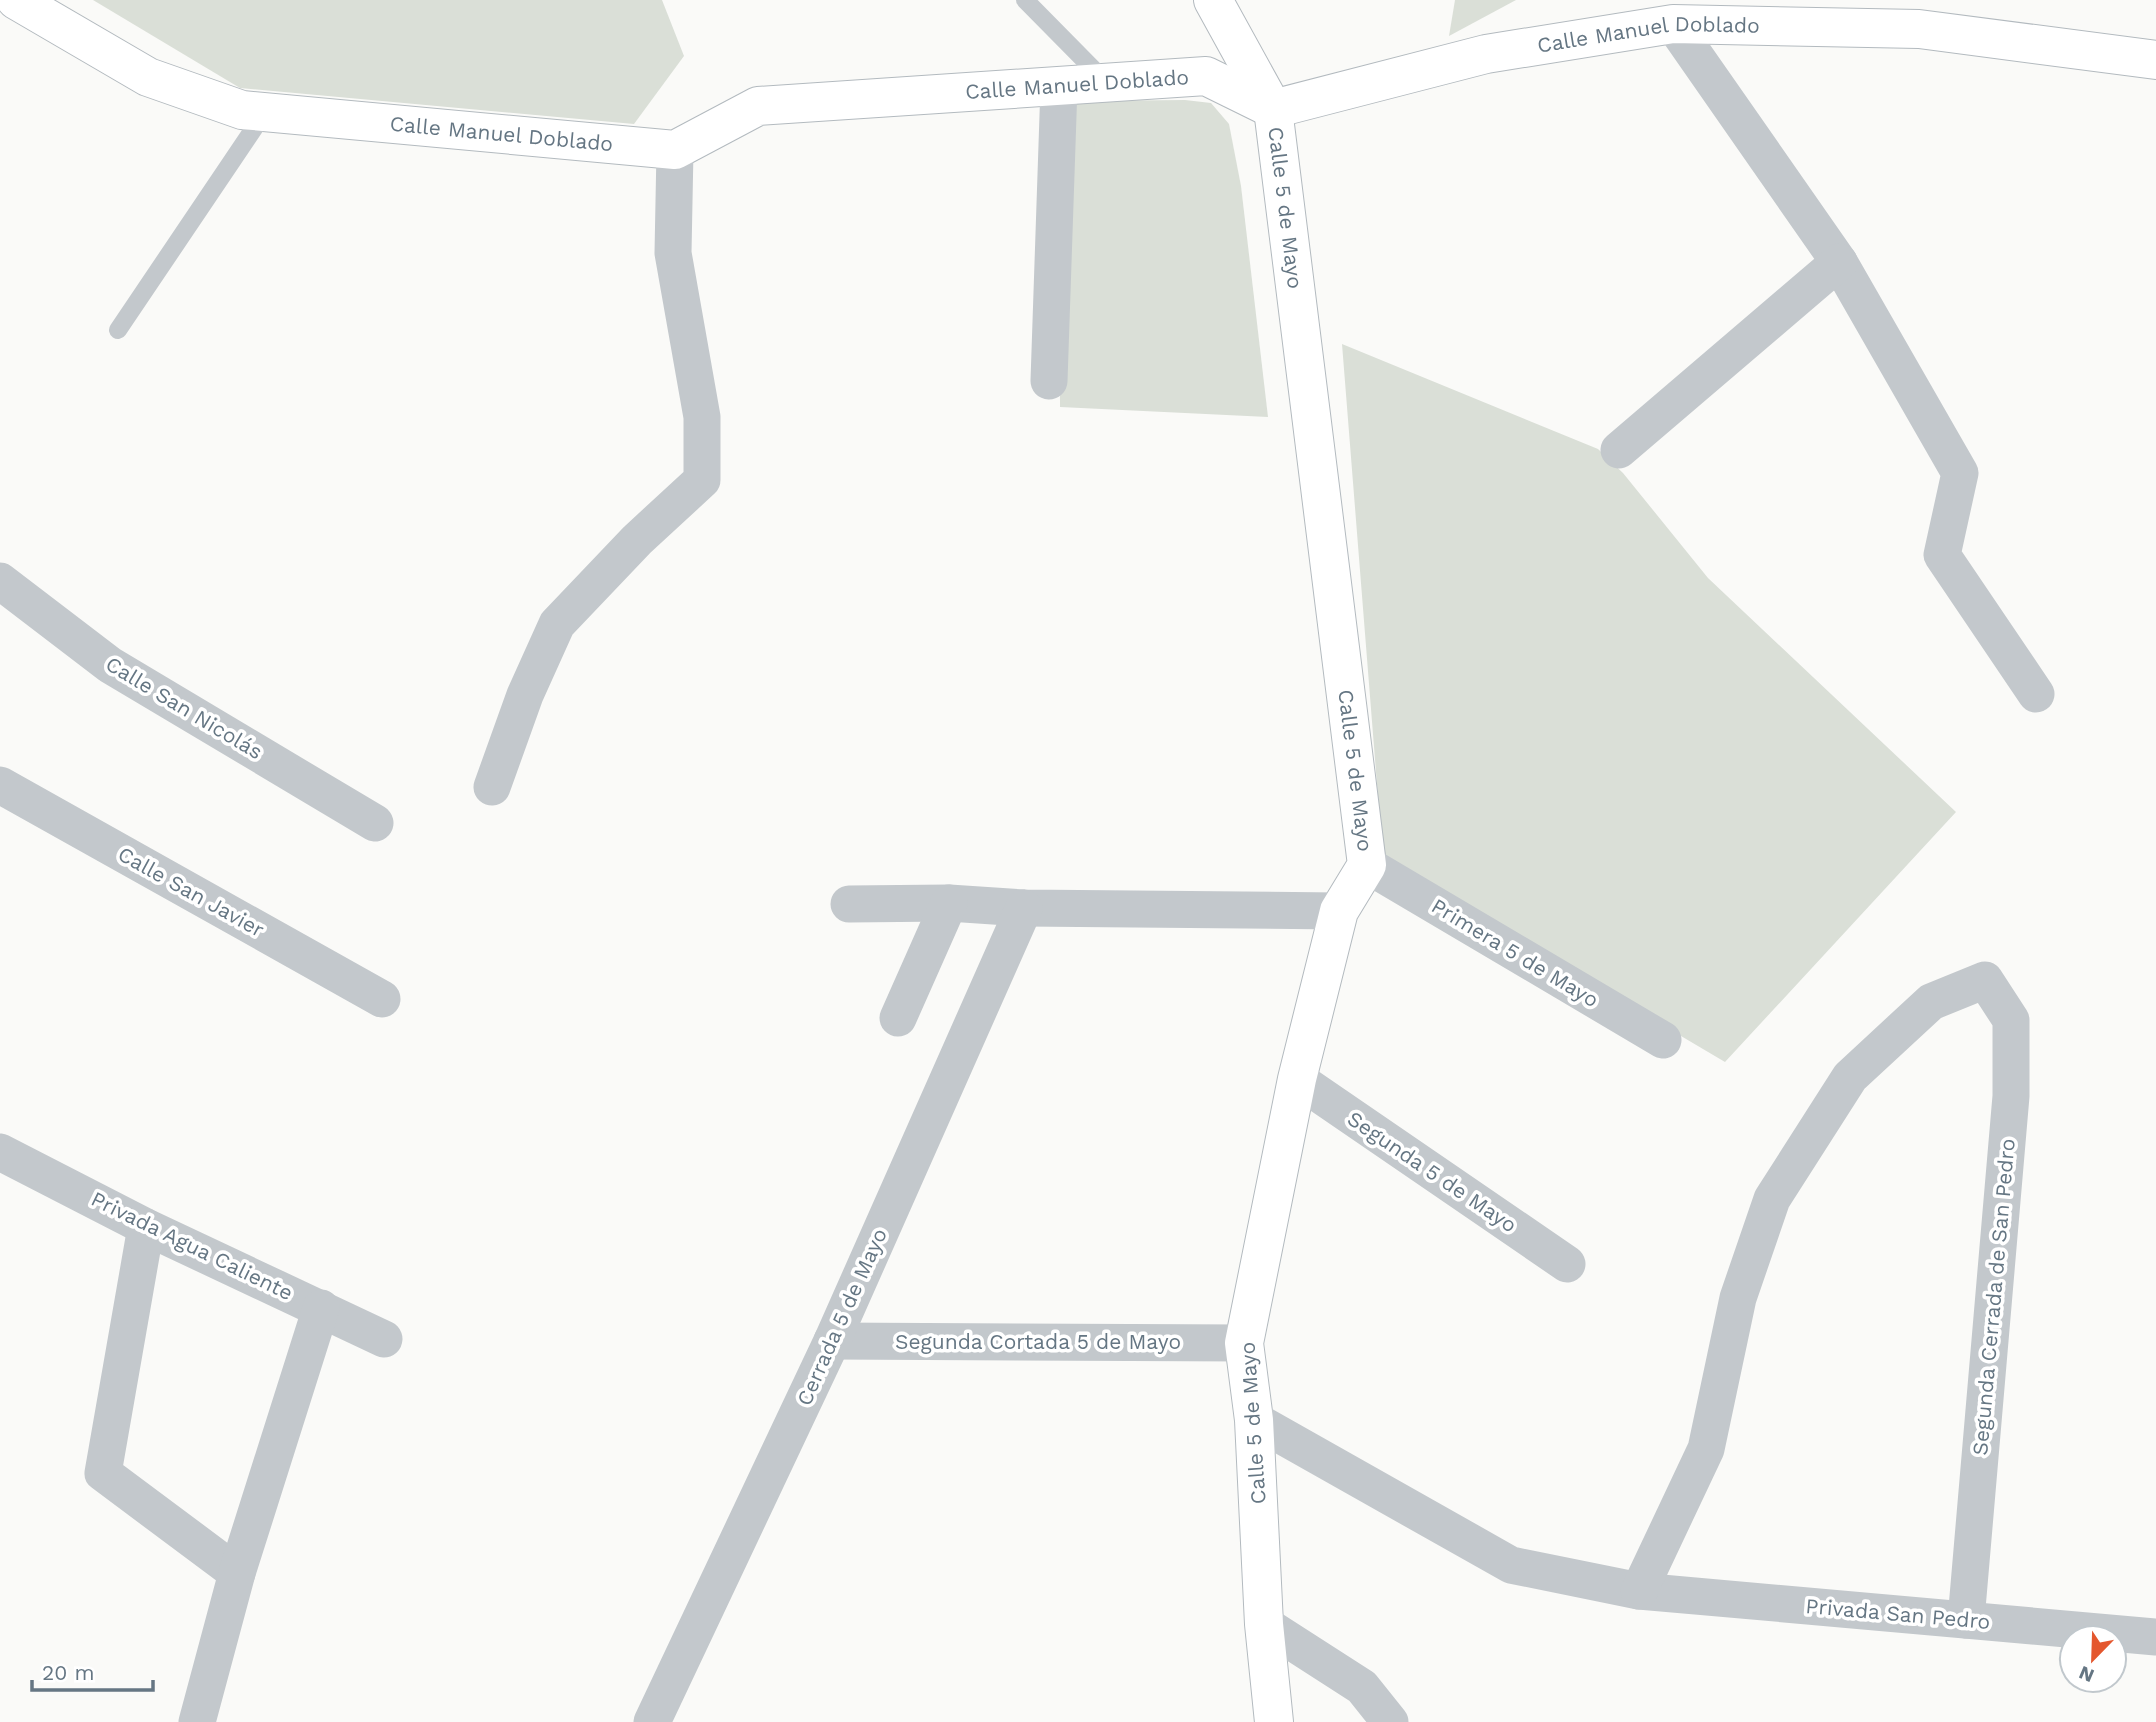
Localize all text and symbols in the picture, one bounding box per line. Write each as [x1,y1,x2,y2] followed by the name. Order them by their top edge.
[1535,11,1760,58] street label: Calle Manuel Doblado
[964,64,1190,104] street label: Calle Manuel Doblado
[389,111,614,156] street label: Calle Manuel Doblado
[1263,125,1308,290] street label: Calle 5 de Mayo
[101,651,267,764] street label: Calle San Nicolás
[1333,688,1378,853] street label: Calle 5 de Mayo
[114,841,269,942] street label: Calle San Javier
[1427,893,1603,1012] street label: Primera 5 de Mayo
[1343,1106,1522,1238] street label: Segunda 5 de Mayo
[1967,1138,2020,1456] street label: Segunda Cerrada de San Pedro
[87,1186,297,1305] street label: Privada Agua Caliente
[791,1224,892,1409] street label: Cerrada 5 de Mayo
[895,1329,1181,1354] street label: Segunda Cortada 5 de Mayo
[1234,1341,1271,1505] street label: Calle 5 de Mayo
[1805,1593,1991,1634] street label: Privada San Pedro
[2058,1624,2128,1694] north arrow
[32,1648,152,1692] scale bar
[42,1660,94,1685] text: 20 m
[2076,1661,2098,1688] text: N

